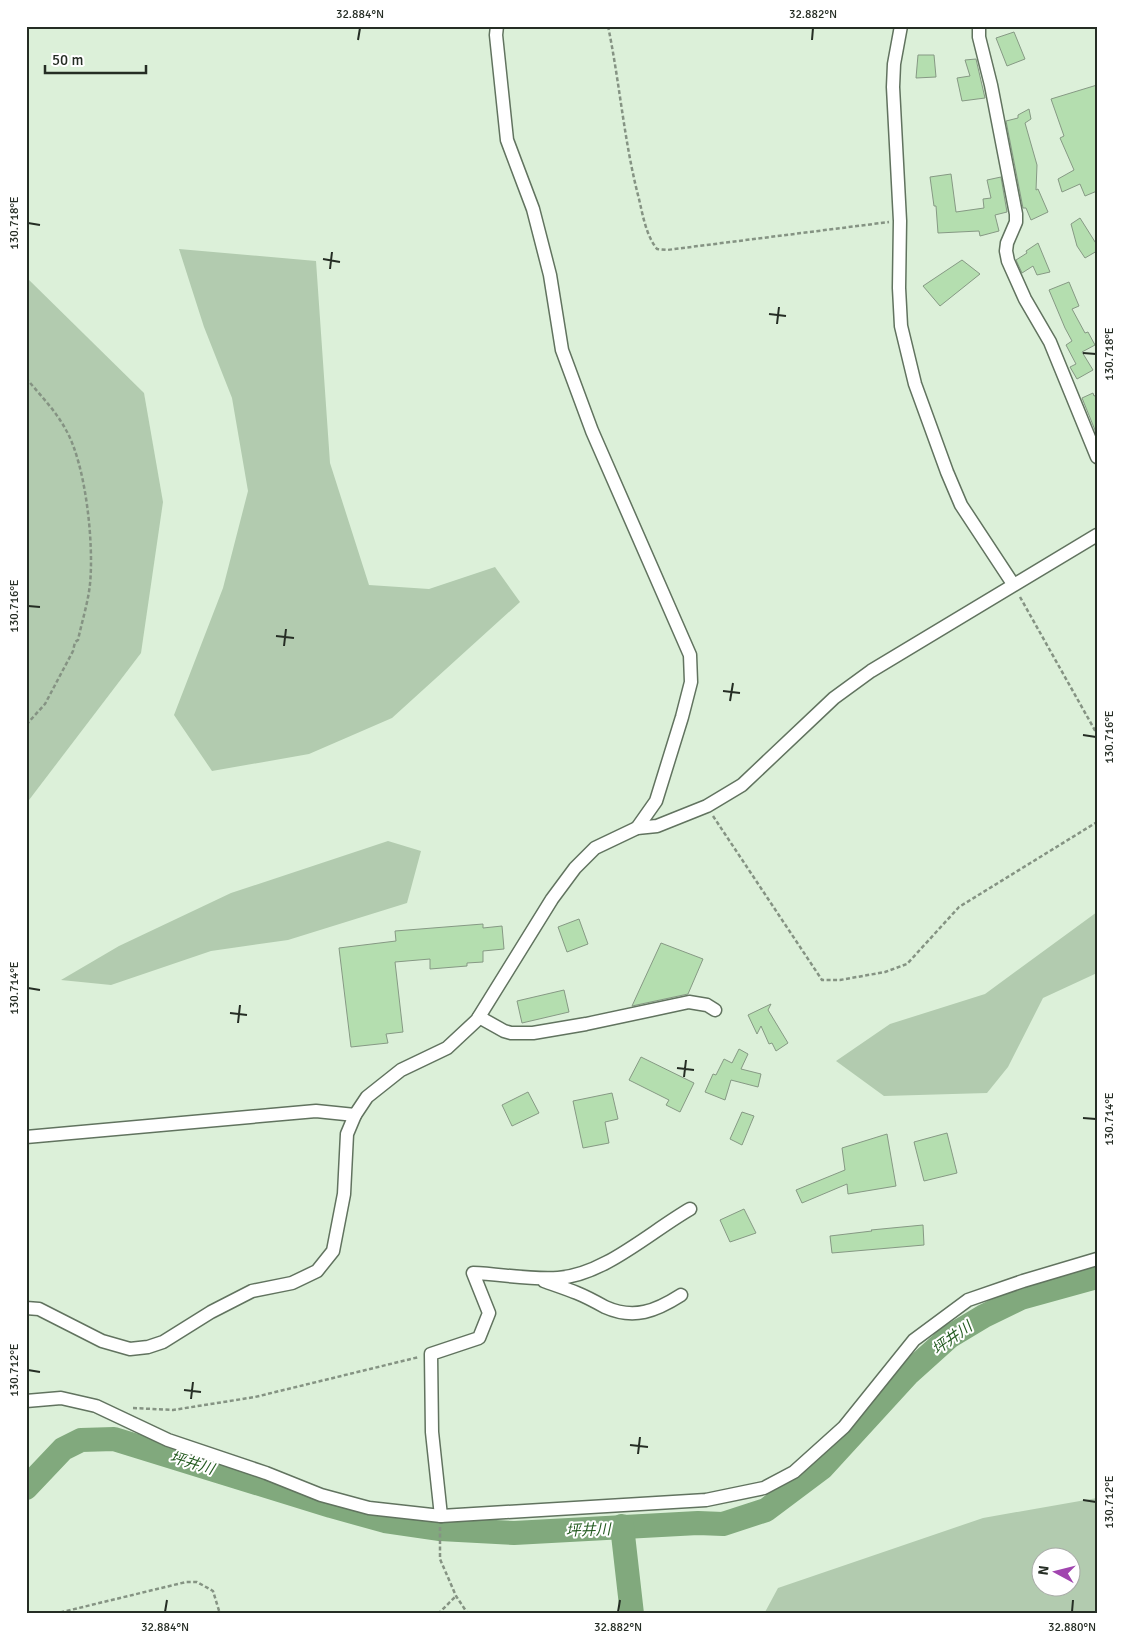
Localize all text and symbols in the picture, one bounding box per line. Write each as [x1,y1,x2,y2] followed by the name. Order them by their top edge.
[336,7,384,22] text: 32.884°N
[789,7,837,22] text: 32.882°N
[45,42,146,74] scale bar
[52,51,83,69] text: 50 m
[7,196,22,250] text: 130.718°E
[1102,327,1117,381] text: 130.718°E
[7,579,22,633] text: 130.716°E
[1102,710,1117,764] text: 130.716°E
[7,961,22,1015] text: 130.714°E
[1102,1092,1117,1146] text: 130.714°E
[929,1316,977,1359] water label: 坪井川
[7,1343,22,1397] text: 130.712°E
[168,1448,218,1479] water label: 坪井川
[1102,1475,1117,1529] text: 130.712°E
[565,1520,613,1540] water label: 坪井川
[1030,1548,1080,1598] north arrow
[1035,1565,1053,1576] text: N
[141,1620,189,1635] text: 32.884°N
[594,1620,642,1635] text: 32.882°N
[1048,1620,1096,1635] text: 32.880°N

